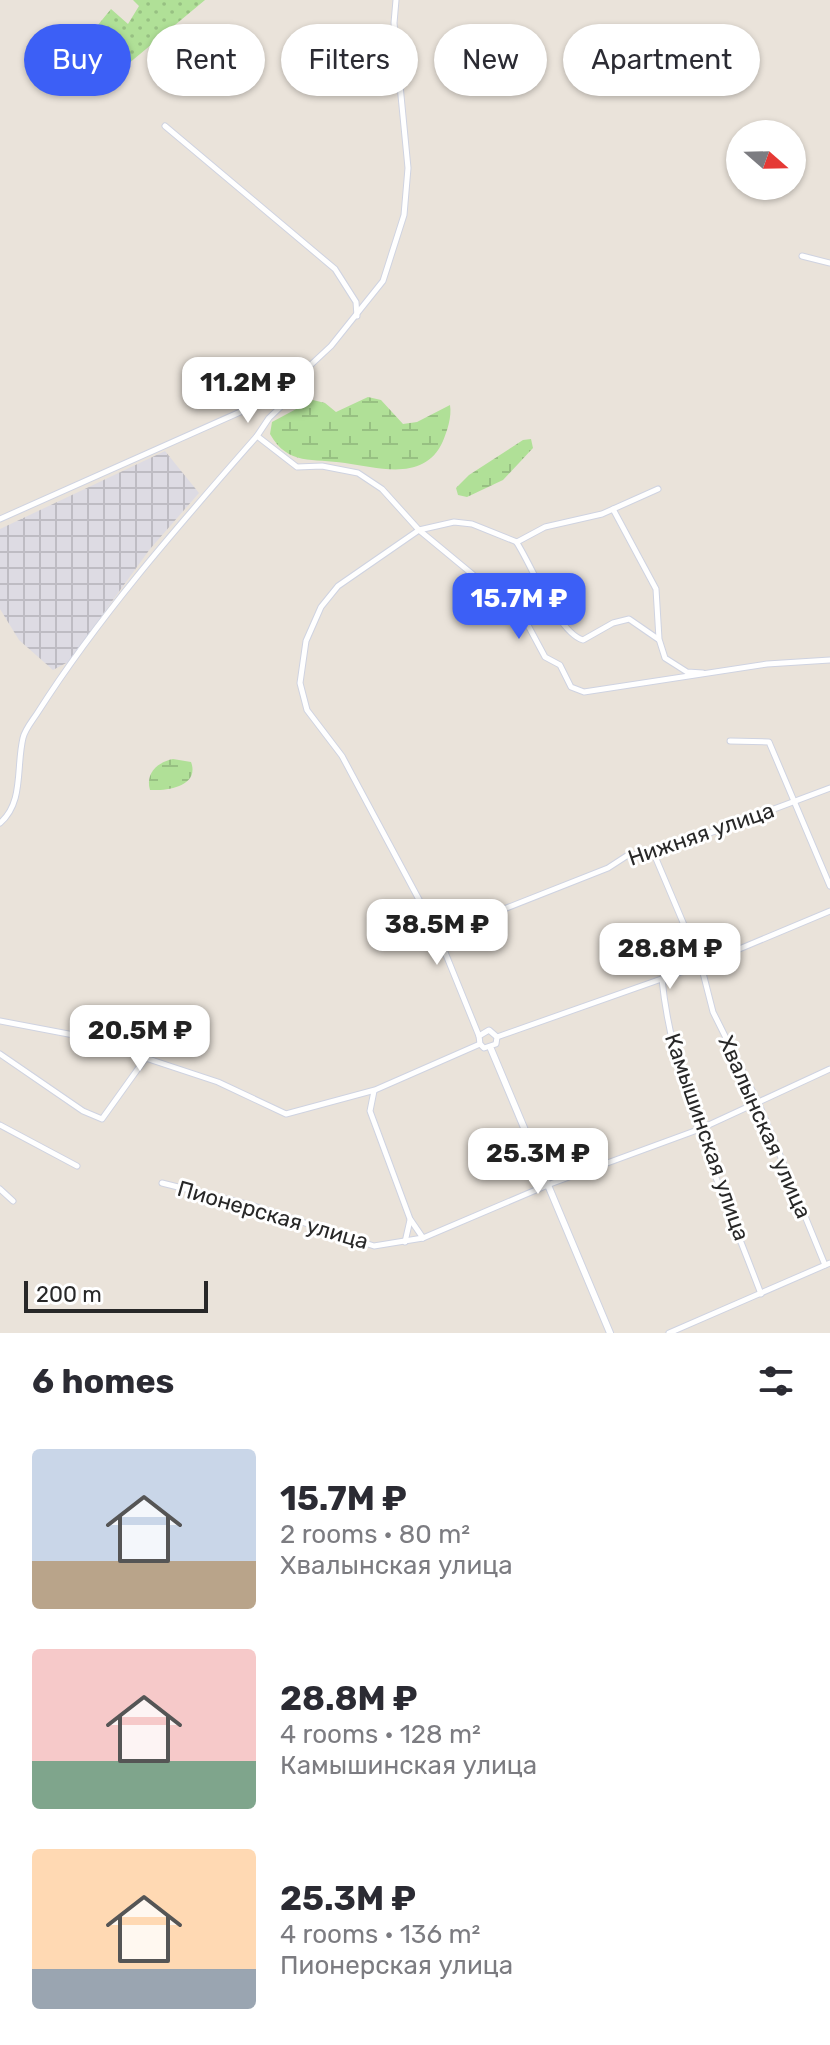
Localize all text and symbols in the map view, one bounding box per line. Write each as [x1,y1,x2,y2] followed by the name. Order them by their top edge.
[24,24,131,96] chip: Buy
[147,24,265,96] chip: Rent
[281,24,418,96] chip: Filters
[434,24,547,96] chip: New
[563,24,760,96] chip: Apartment
[726,120,806,200] north arrow
[726,120,806,200] map controls
[174,357,322,425] pin: 11.2M ₽
[200,367,296,398] text: 11.2M ₽
[445,573,593,641] pin: 15.7M ₽
[471,583,567,614] text: 15.7M ₽
[624,796,778,872] street label: Нижняя улица
[363,899,511,967] pin: 38.5M ₽
[385,909,489,940] text: 38.5M ₽
[596,923,744,991] pin: 28.8M ₽
[617,933,723,964] text: 28.8M ₽
[66,1005,214,1073] pin: 20.5M ₽
[88,1015,192,1046] text: 20.5M ₽
[659,1030,755,1244] street label: Камышинская улица
[713,1032,817,1222] street label: Хвалынская улица
[464,1128,612,1196] pin: 25.3M ₽
[486,1138,590,1169] text: 25.3M ₽
[174,1175,372,1255] street label: Пионерская улица
[24,1277,208,1313] scale bar
[36,1281,102,1308] text: 200 m
[754,1359,798,1403] icon: filters
[32,1361,174,1402] text: 6 homes
[280,1478,407,1519] text: 15.7M ₽
[96,1481,192,1577] icon: home
[280,1519,470,1550] text: 2 rooms · 80 m²
[280,1550,513,1581] text: Хвалынская улица
[280,1678,417,1719] text: 28.8M ₽
[96,1681,192,1777] icon: home
[280,1719,481,1750] text: 4 rooms · 128 m²
[280,1750,537,1781] text: Камышинская улица
[280,1878,416,1919] text: 25.3M ₽
[96,1881,192,1977] icon: home
[280,1919,480,1950] text: 4 rooms · 136 m²
[280,1950,513,1981] text: Пионерская улица

